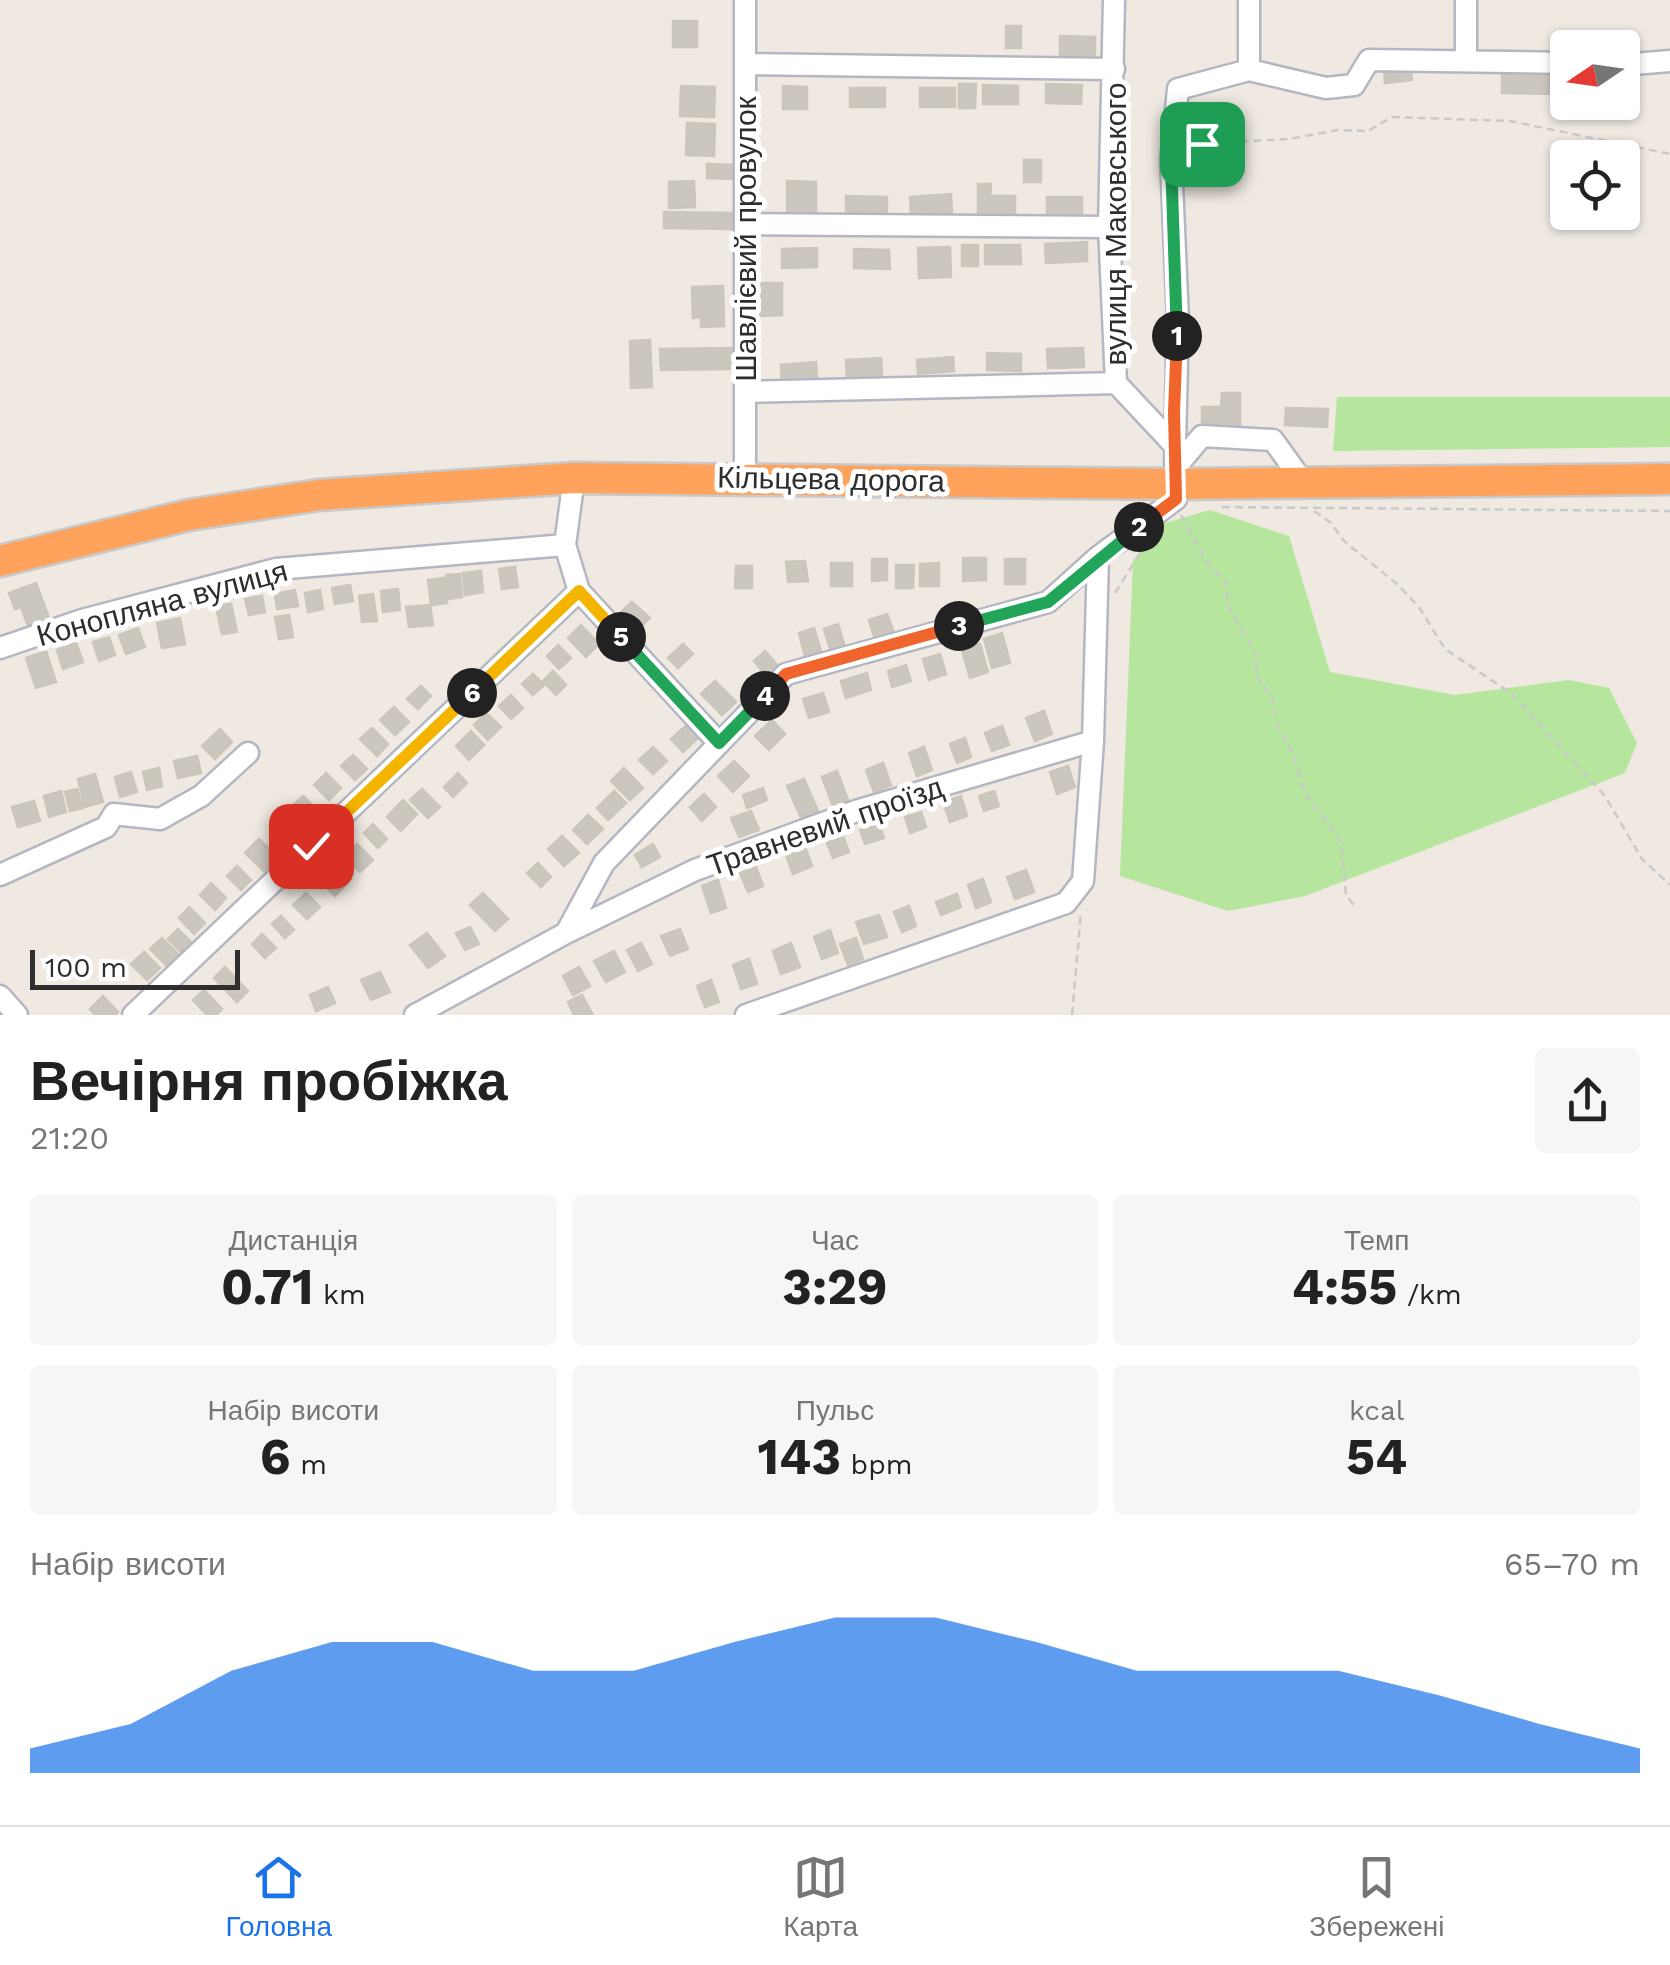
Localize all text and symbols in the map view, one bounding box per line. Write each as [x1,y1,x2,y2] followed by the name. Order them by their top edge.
[1550,30,1640,120] north arrow
[1550,30,1640,230] map controls
[1098,82,1133,366] street label: вулиця Маковського
[728,95,763,382] street label: Шавлієвий провулок
[1160,102,1245,187] pin
[1175,117,1230,172] icon: arrive
[1550,140,1640,230] button: locate
[1152,311,1202,361] pin: 1
[1171,319,1183,352] text: 1
[717,460,946,498] street label: Кільцева дорога
[1114,502,1164,552] pin: 2
[1131,510,1147,543] text: 2
[33,553,291,653] street label: Конопляна вулиця
[934,601,984,651] pin: 3
[951,609,967,642] text: 3
[596,612,646,662] pin: 5
[613,620,629,653] text: 5
[447,668,497,718] pin: 6
[740,671,790,721] pin: 4
[463,676,481,709] text: 6
[756,679,774,712] text: 4
[702,769,948,883] street label: Травневий проїзд
[269,804,354,889] pin
[284,819,339,874] icon: check
[30,945,240,990] scale bar
[45,951,127,984] text: 100 m
[1535,1048,1640,1153] button: share
[30,1049,508,1113] text: Вечірня пробіжка
[30,1119,109,1157] text: 21:20
[229,1224,358,1257] text: Дистанція
[811,1224,859,1257] text: Час
[1344,1224,1409,1257] text: Темп
[221,1257,314,1316] text: 0.71
[782,1257,888,1316] text: 3:29
[1292,1257,1397,1316] text: 4:55
[314,1278,366,1311] text: km
[1397,1278,1462,1311] text: /km
[208,1394,379,1427] text: Набір висоти
[796,1394,874,1427] text: Пульс
[1349,1394,1404,1427] text: kcal
[260,1427,291,1486] text: 6
[758,1427,841,1486] text: 143
[1346,1427,1407,1486] text: 54
[291,1448,327,1481] text: m
[841,1448,912,1481] text: bpm
[30,1545,226,1583] text: Набір висоти
[1504,1545,1640,1583] text: 65–70 m
[226,1850,332,1943] tab: Головна
[783,1850,858,1943] tab: Карта
[1309,1850,1444,1943] tab: Збережені

